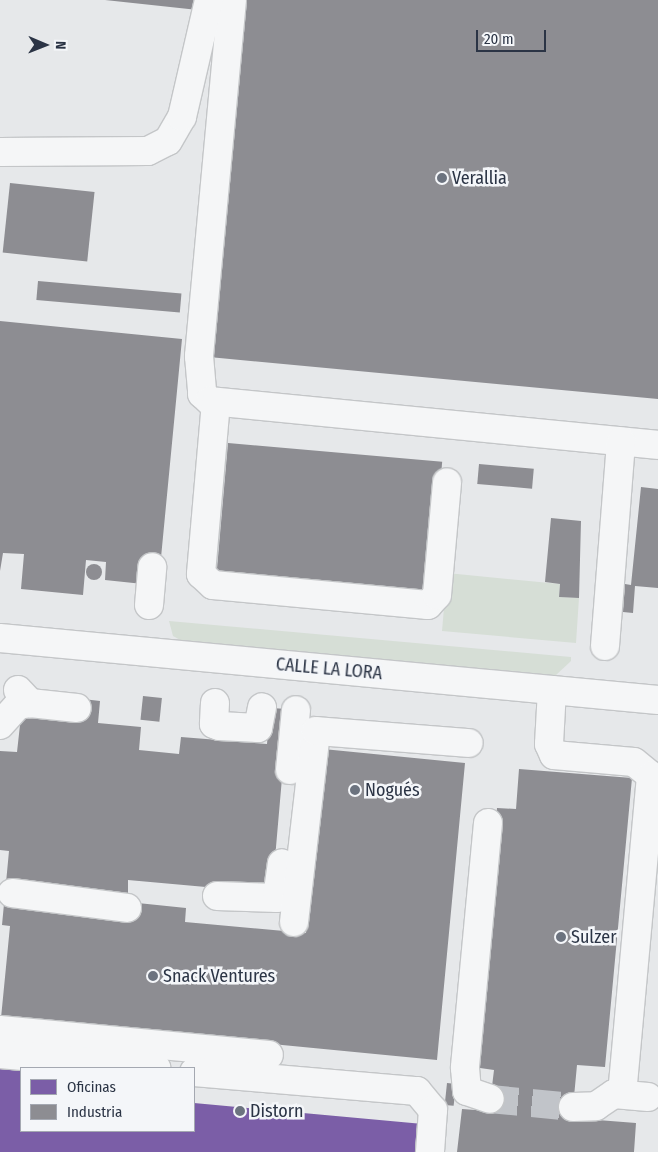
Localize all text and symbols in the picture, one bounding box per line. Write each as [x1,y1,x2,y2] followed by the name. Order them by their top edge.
[20,20,70,70] north arrow
[478,20,548,52] scale bar
[484,30,514,48] text: 20 m
[52,41,69,50] text: N
[452,167,507,189] place label: Verallia
[436,172,448,184] marker: Verallia
[275,654,383,684] street label: CALLE LA LORA
[365,779,420,801] place label: Nogués
[349,784,361,796] marker: Nogués
[571,926,616,948] place label: Sulzer
[555,931,567,943] marker: Sulzer
[163,965,275,987] place label: Snack Ventures
[147,970,159,982] marker: Snack Ventures
[20,1067,195,1132] legend
[67,1078,116,1096] text: Oficinas
[250,1100,304,1122] place label: Distorn
[67,1103,122,1121] text: Industria
[234,1105,246,1117] marker: Distorn

